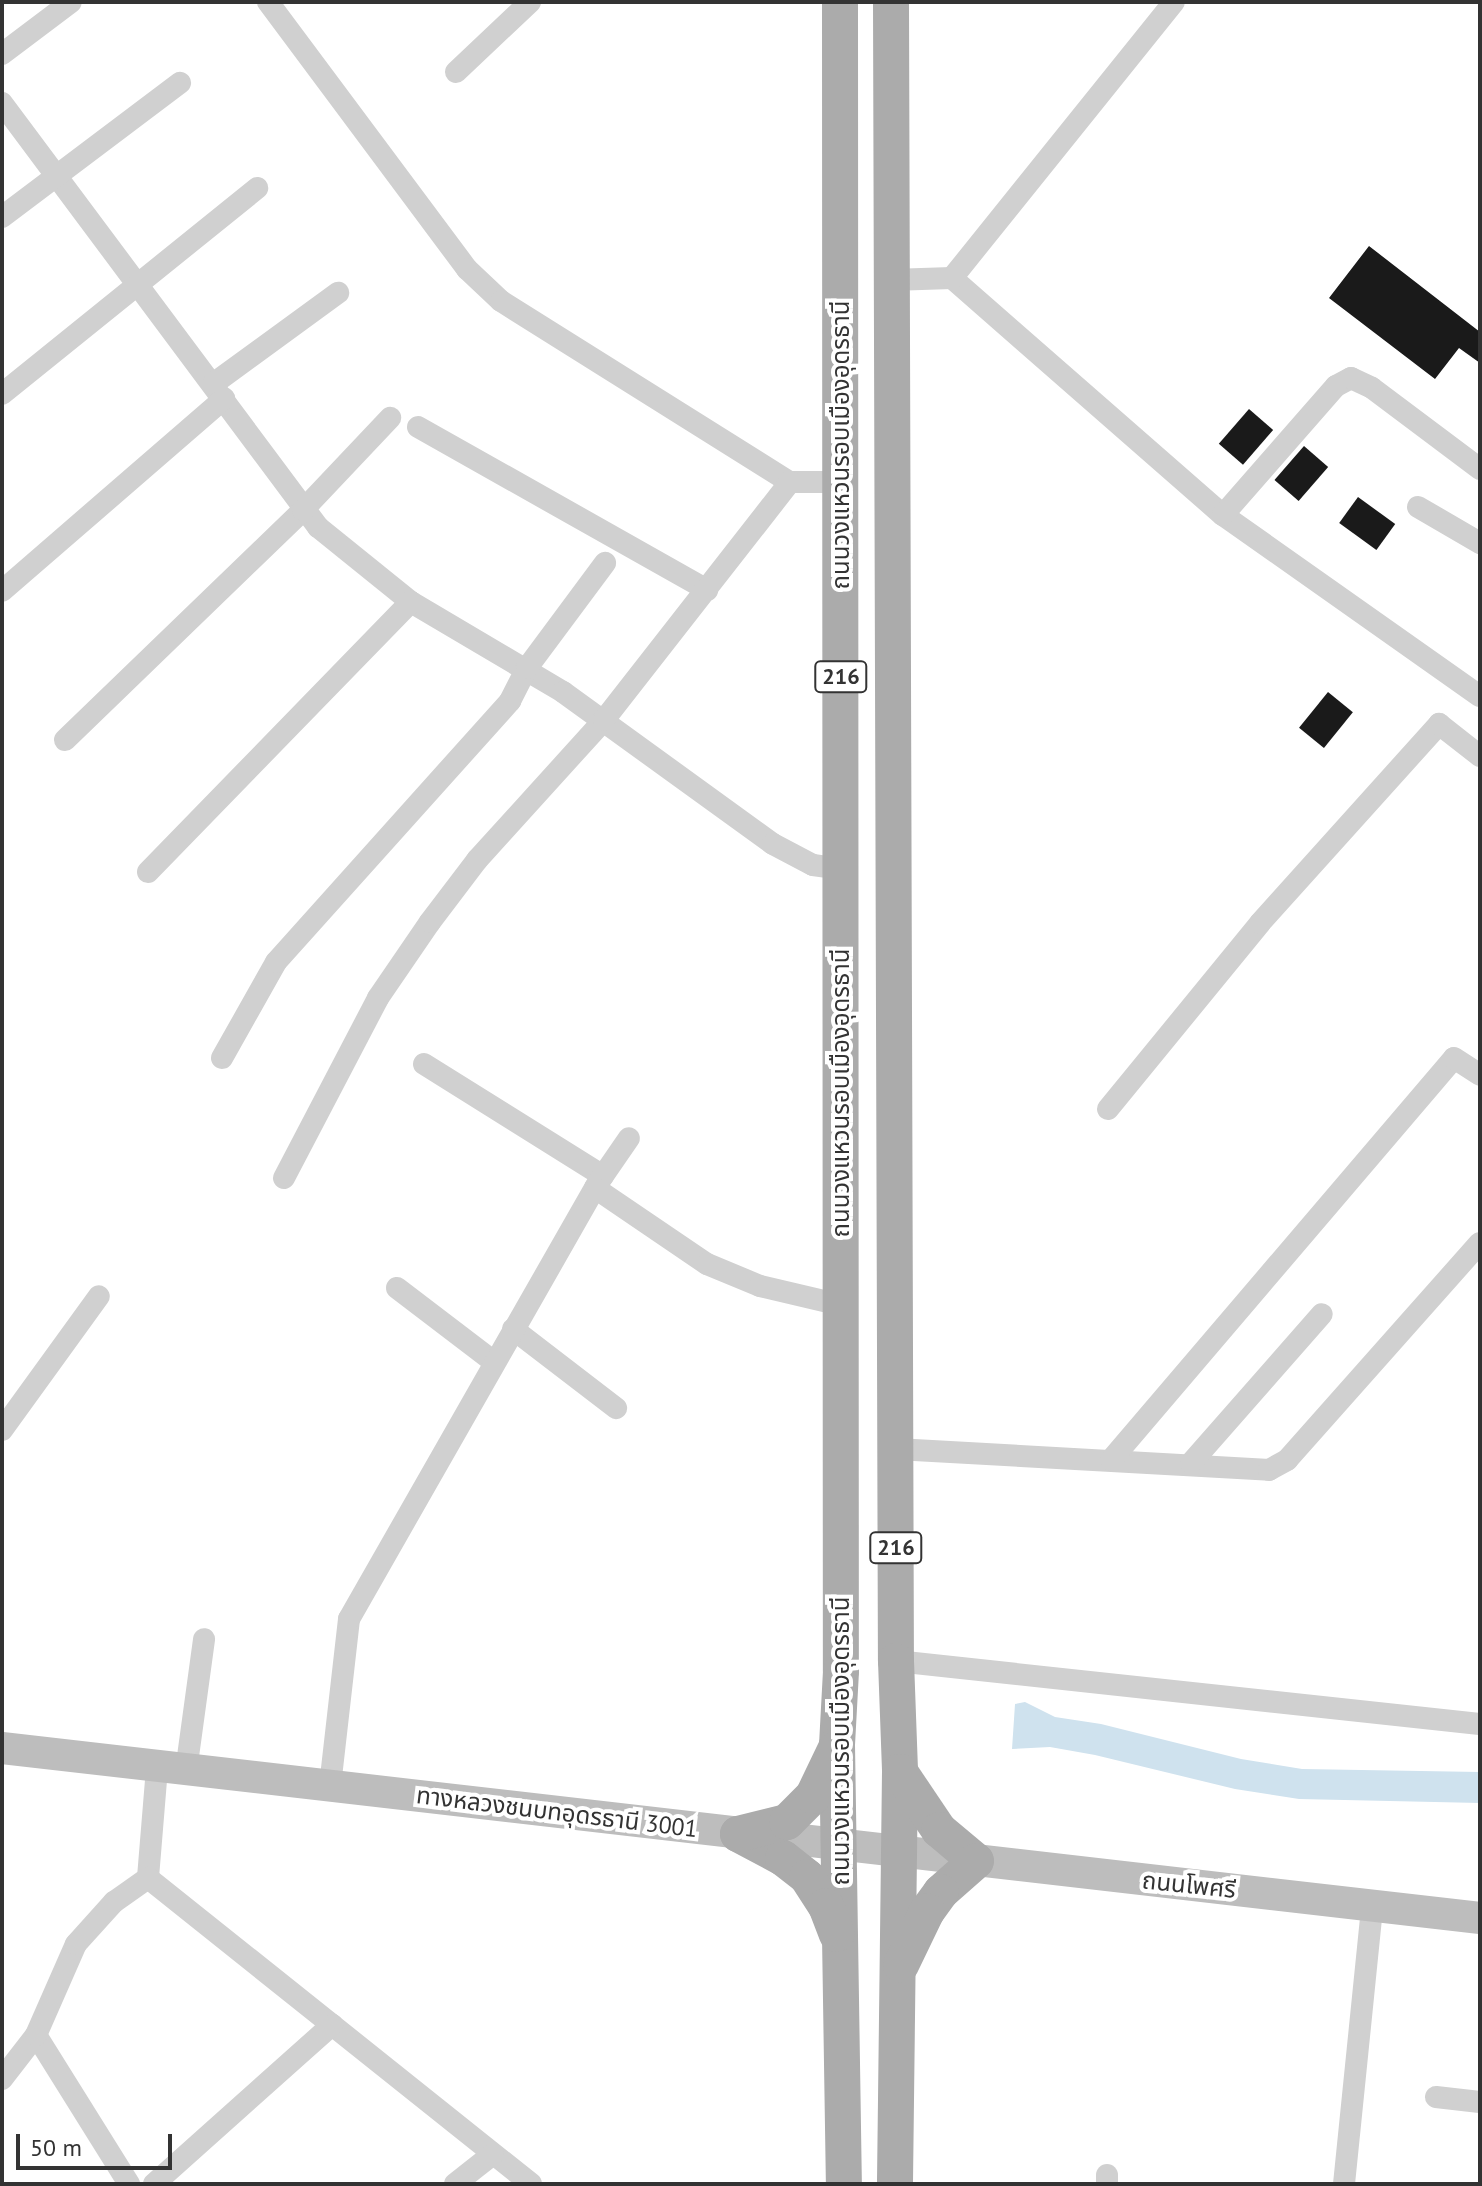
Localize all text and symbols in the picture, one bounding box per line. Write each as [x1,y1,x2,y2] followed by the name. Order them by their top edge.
[827,300,855,590] street label: ถนนวงแหวนรอบเมืองอุดรธานี
[813,659,869,695] road number: 216
[827,948,855,1238] street label: ถนนวงแหวนรอบเมืองอุดรธานี
[868,1530,924,1566] road number: 216
[827,1596,855,1886] street label: ถนนวงแหวนรอบเมืองอุดรธานี
[415,1780,699,1844] street label: ทางหลวงชนบทอุดรธานี 3001
[1141,1866,1237,1904] street label: ถนนโพศรี
[20,2118,176,2168] scale bar
[30,2132,82,2163] text: 50 m

